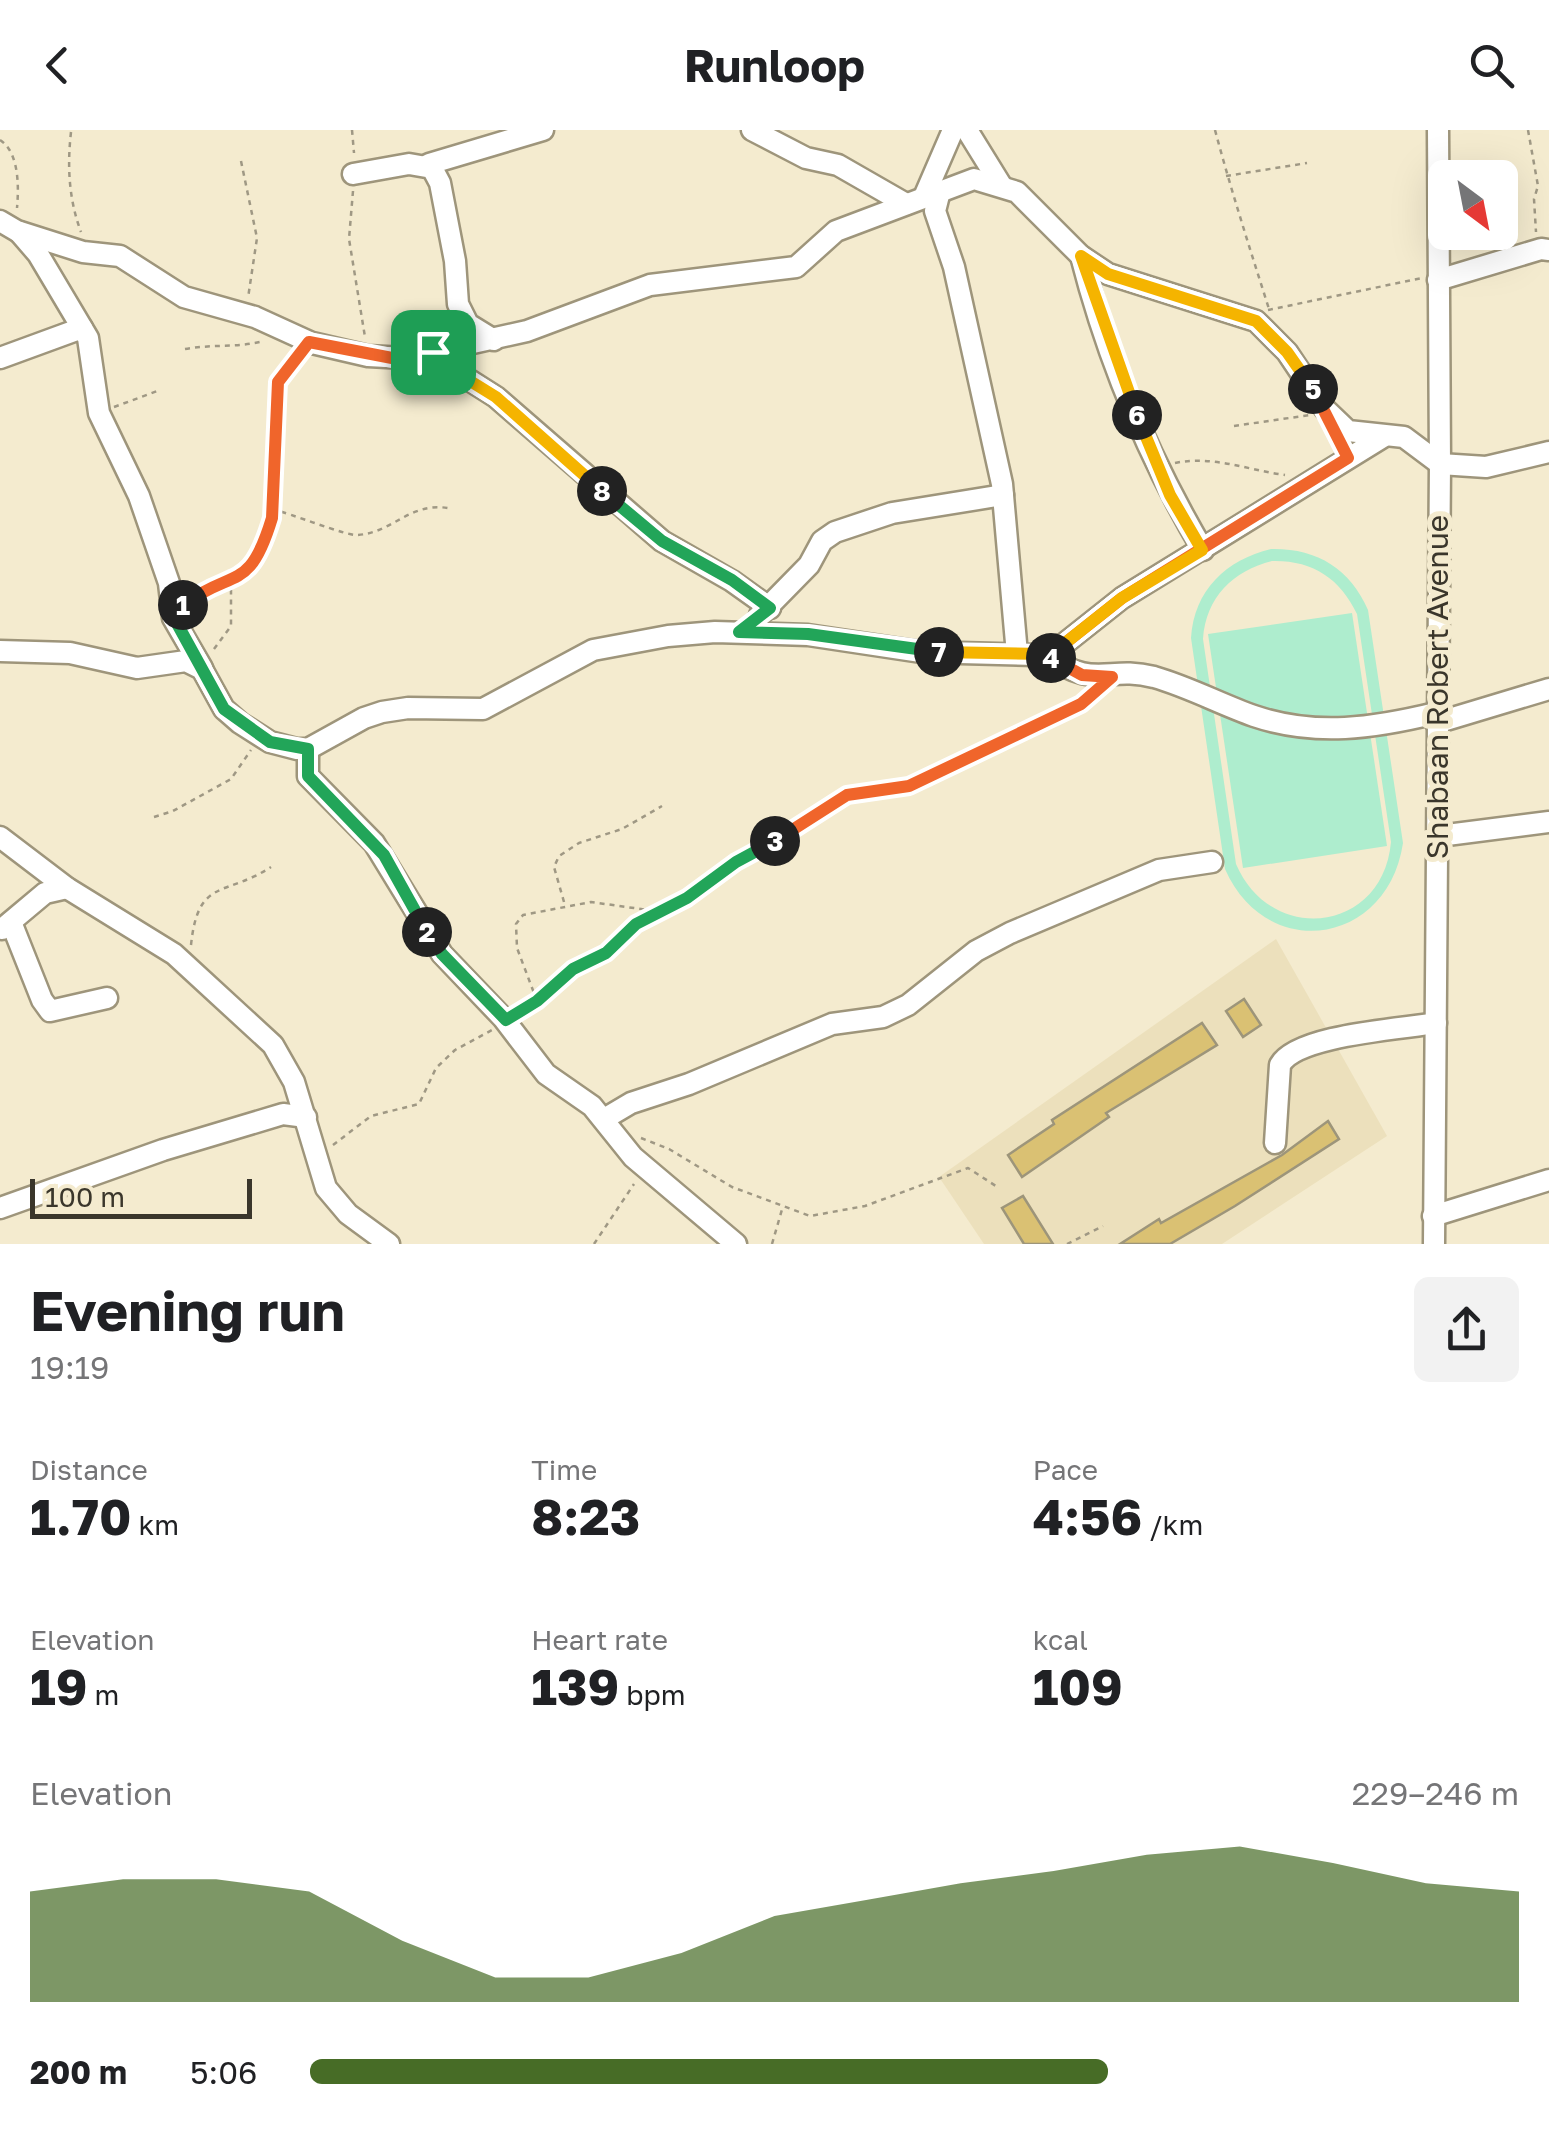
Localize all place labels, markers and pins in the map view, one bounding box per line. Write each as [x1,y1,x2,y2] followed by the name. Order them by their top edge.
[391,310,476,395] pin
[1288,364,1338,414] pin: 5
[1112,390,1162,440] pin: 6
[577,466,627,516] pin: 8
[158,580,208,630] pin: 1
[914,627,964,677] pin: 7
[1026,633,1076,683] pin: 4
[750,816,800,866] pin: 3
[402,907,452,957] pin: 2

